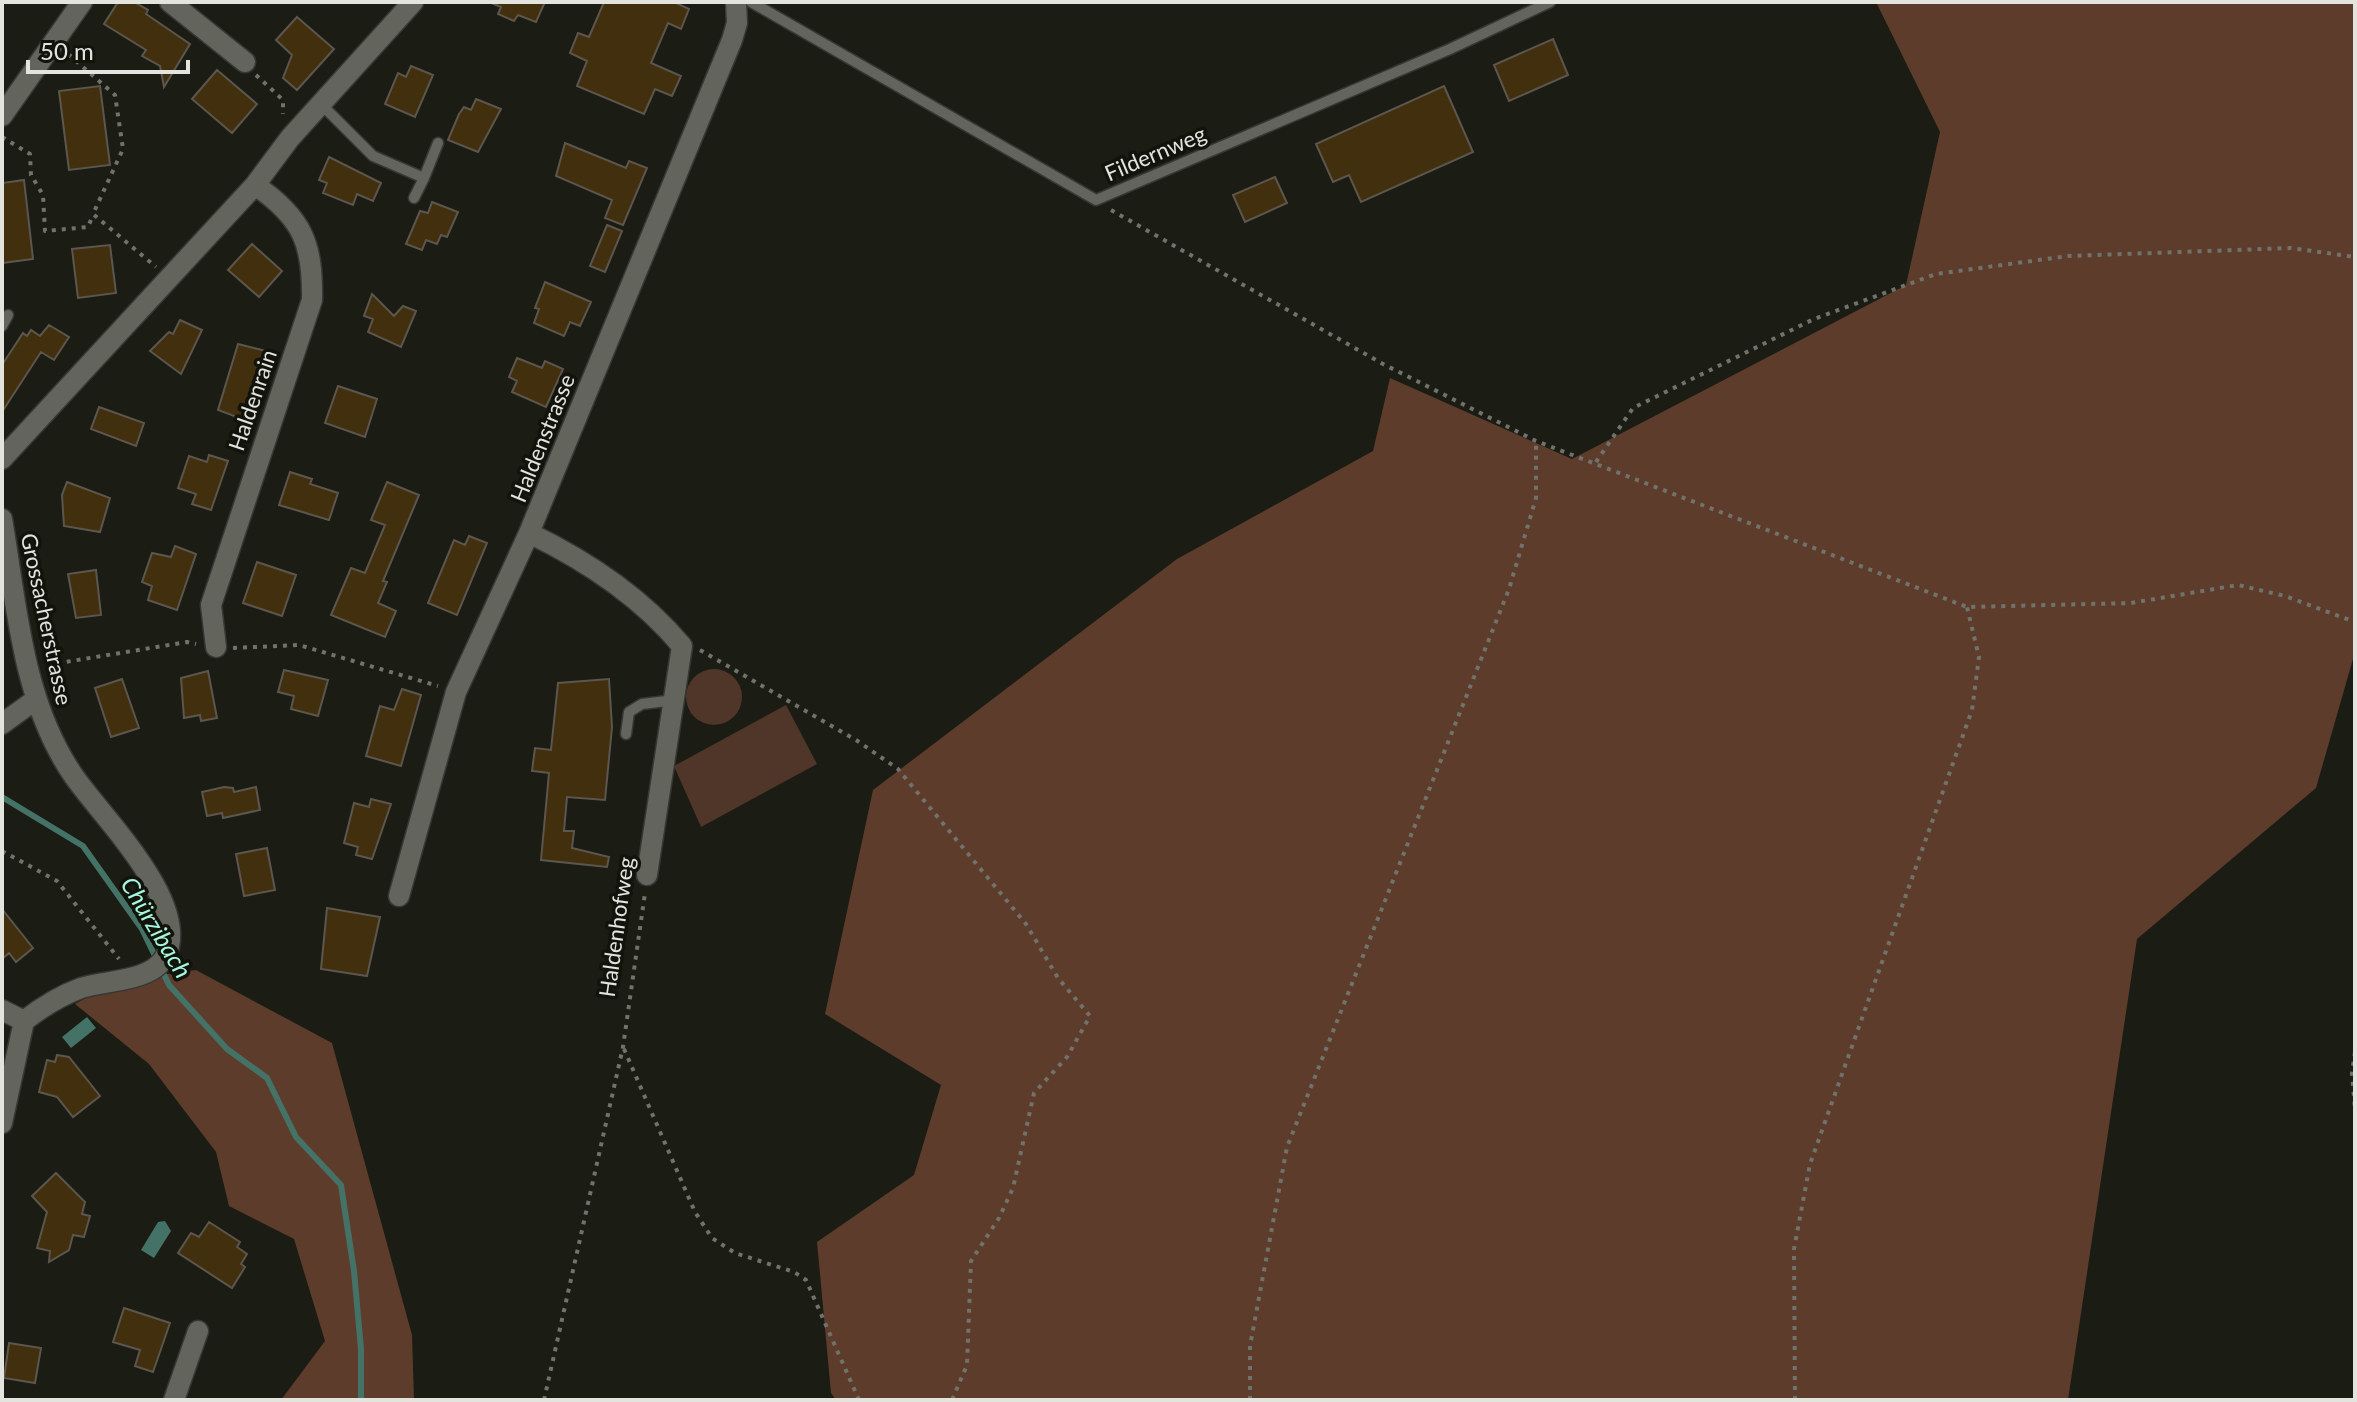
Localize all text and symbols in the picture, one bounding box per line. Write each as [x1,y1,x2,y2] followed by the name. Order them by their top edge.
[28,24,188,74] scale bar
[40,36,94,65] text: 50 m
[1100,120,1210,186] street label: Fildernweg
[222,346,282,454] street label: Haldenrain
[504,370,580,506] street label: Haldenstrasse
[16,531,78,707] street label: Grossacherstrasse
[593,855,639,999] street label: Haldenhofweg
[116,871,198,983] water label: Chürzibach

